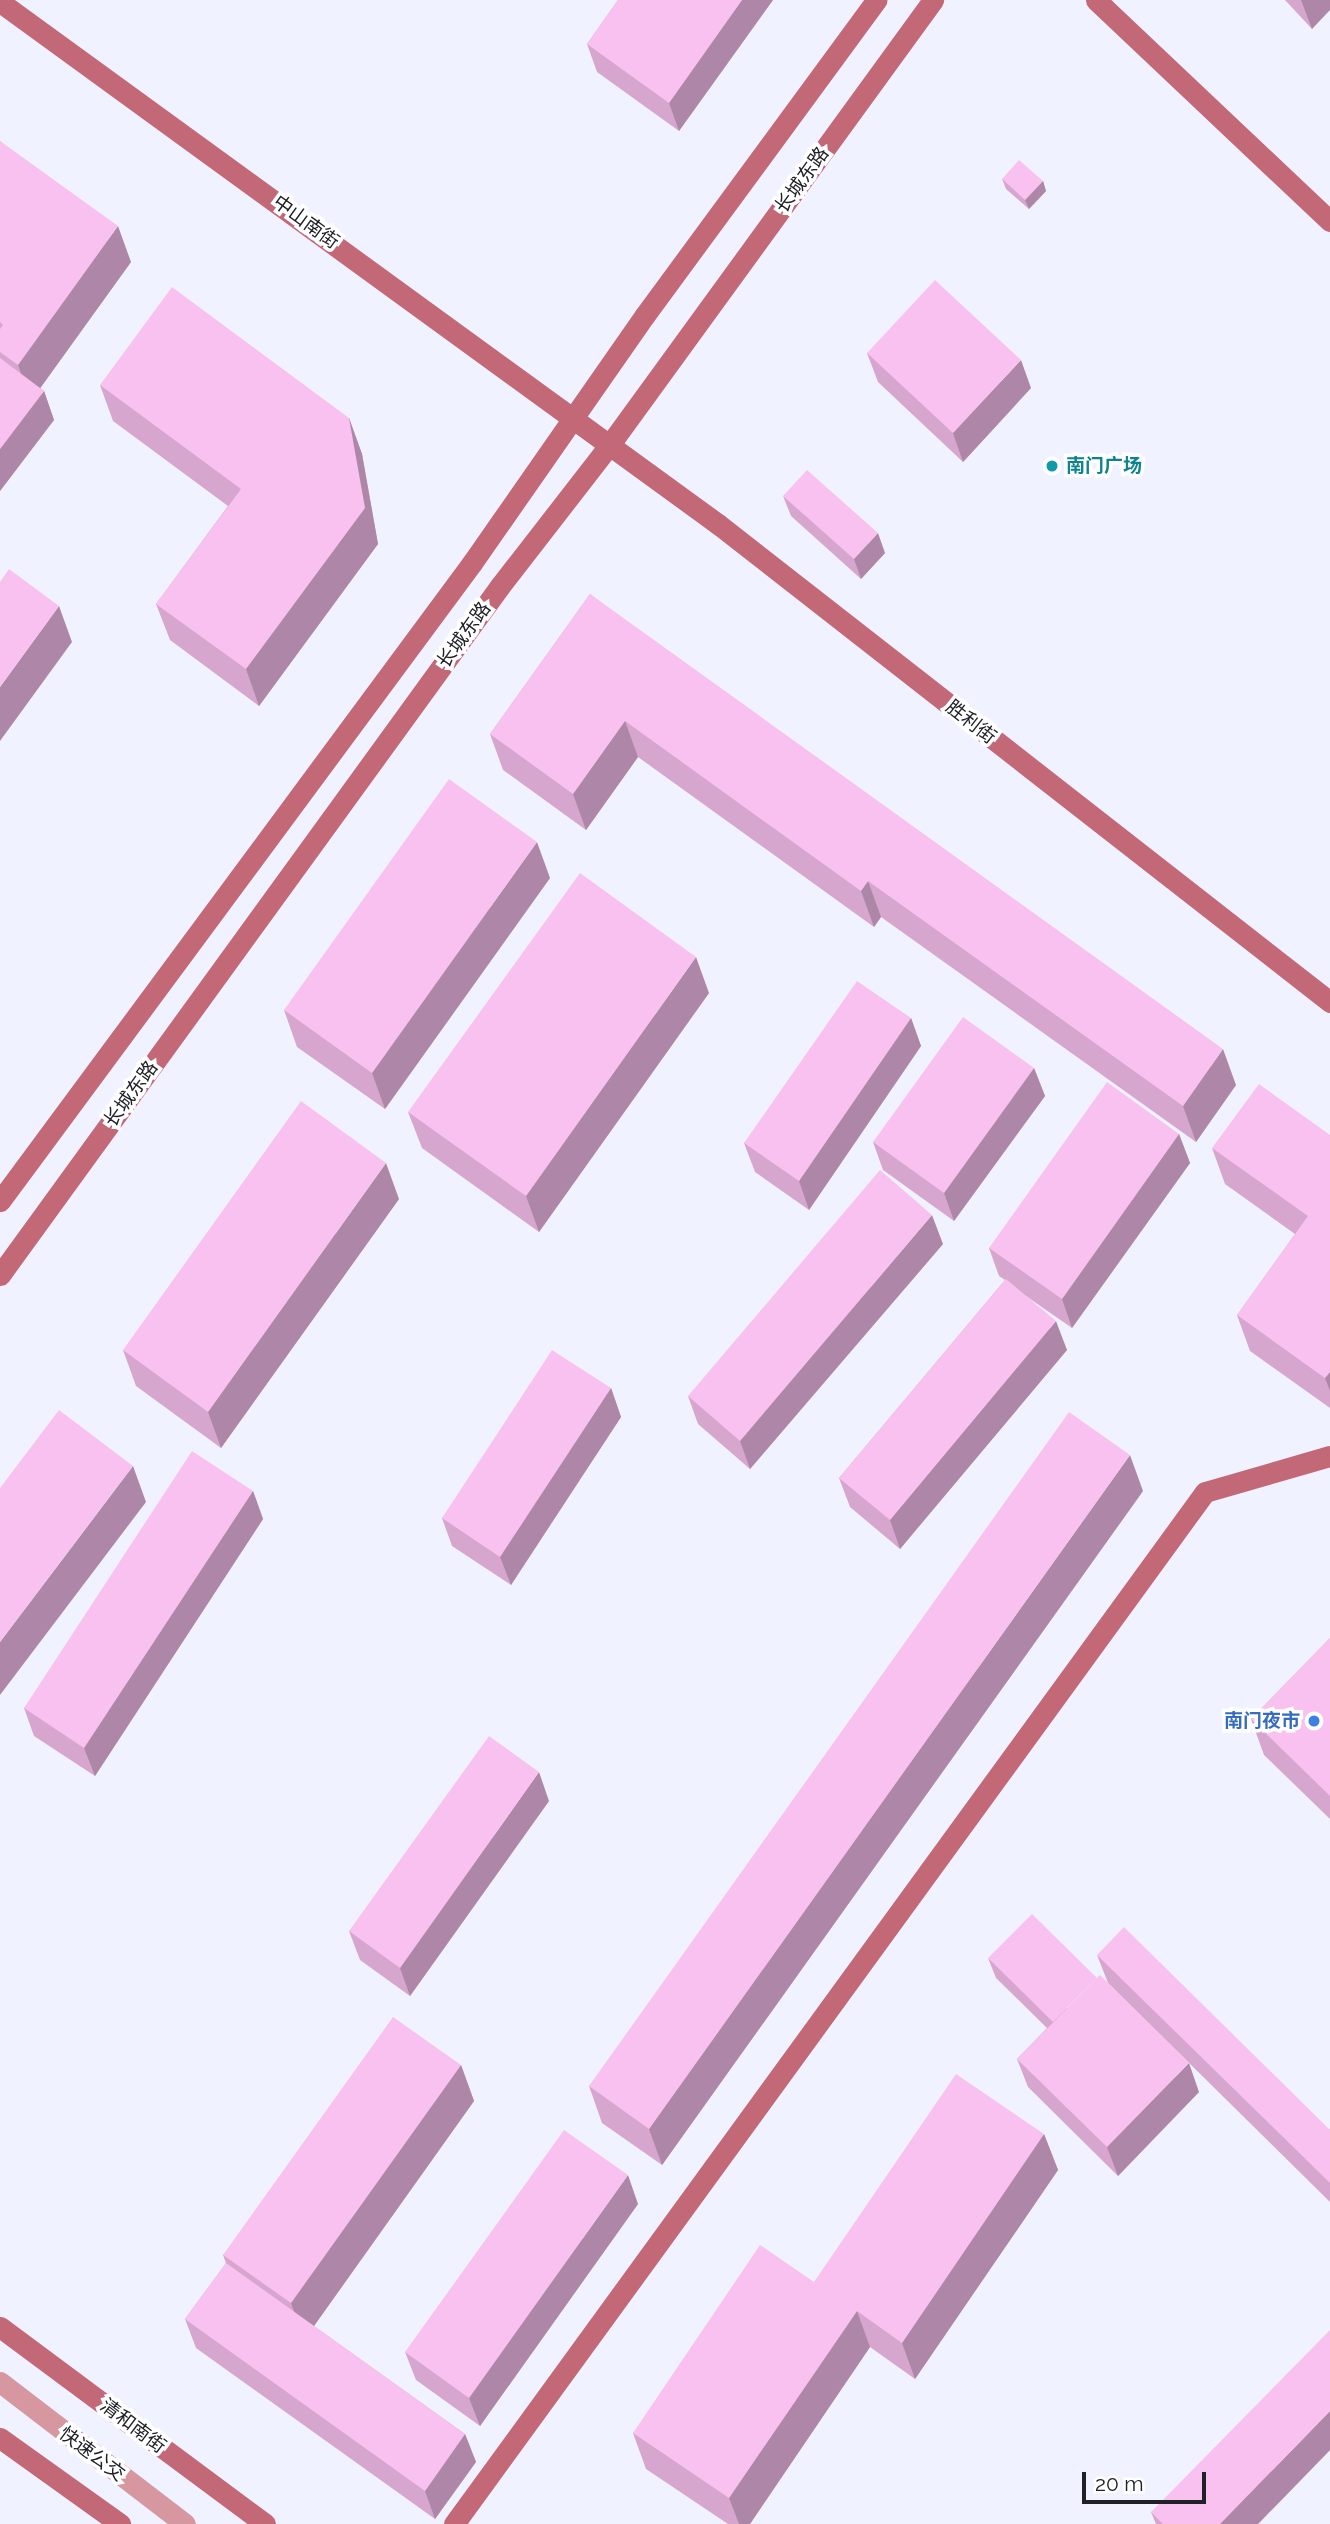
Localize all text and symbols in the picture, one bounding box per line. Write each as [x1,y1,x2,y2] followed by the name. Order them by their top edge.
[770,143,834,217] street label: 长城东路
[269,190,343,254] street label: 中山南街
[1066,455,1142,477] place label: 南门广场
[1044,458,1060,474] marker: 南门广场
[432,598,496,672] street label: 长城东路
[942,695,1000,749] street label: 胜利街
[99,1057,163,1131] street label: 长城东路
[1224,1710,1300,1732] place label: 南门夜市
[1306,1713,1322,1729] marker: 南门夜市
[96,2394,170,2458] street label: 清和南街
[55,2422,129,2486] street label: 快速公交
[1085,2458,1209,2502] scale bar
[1095,2471,1143,2496] text: 20 m

